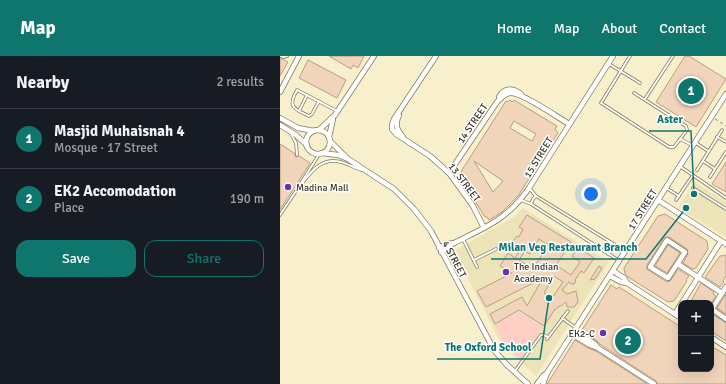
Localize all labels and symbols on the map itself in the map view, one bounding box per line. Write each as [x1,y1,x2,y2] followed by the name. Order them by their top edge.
[678,76,704,106] pin: 1
[455,101,491,146] street label: 14 STREET
[649,108,691,131] callout: Aster
[657,113,684,126] text: Aster
[522,135,556,180] street label: 15 STREET
[446,161,483,204] street label: 13 STREET
[283,182,293,192] marker: Madina Mall
[296,182,349,194] place label: Madina Mall
[581,184,601,204] your location
[626,187,660,232] street label: 17 STREET
[491,236,646,259] callout: Milan Veg Restaurant Branch
[439,239,469,280] street label: 4 STREET
[499,241,637,254] text: Milan Veg Restaurant Branch
[514,261,558,285] place label: The Indian Academy
[501,267,511,277] marker: The Indian Academy
[615,326,641,356] pin: 2
[568,328,595,340] place label: EK2-C
[598,328,608,338] marker: EK2-C
[437,336,540,359] callout: The Oxford School
[445,341,532,354] text: The Oxford School

